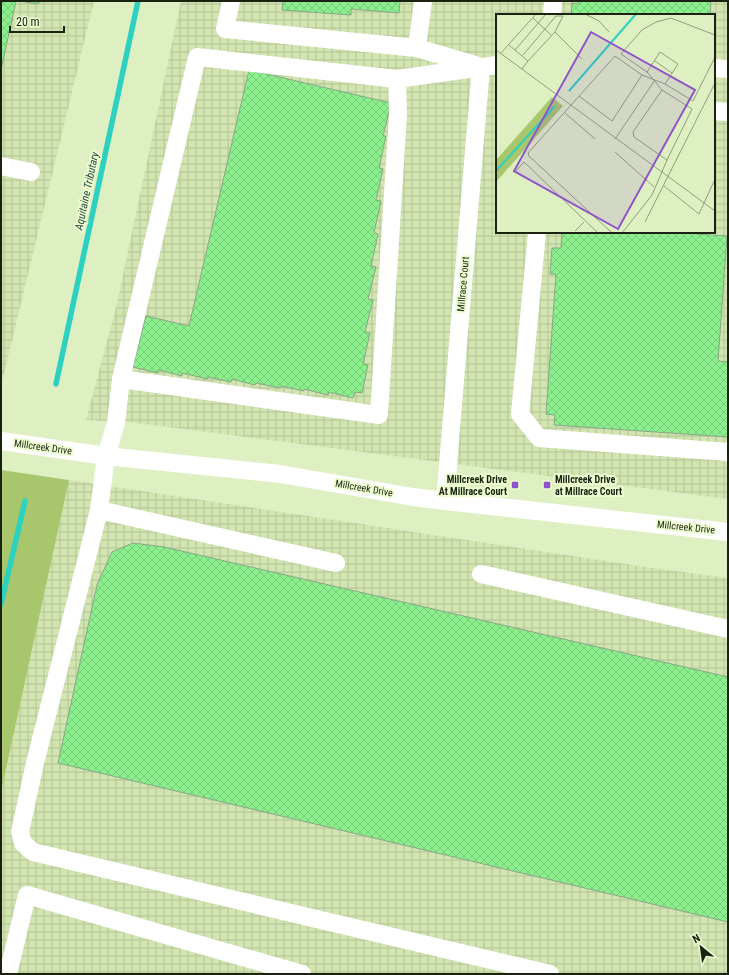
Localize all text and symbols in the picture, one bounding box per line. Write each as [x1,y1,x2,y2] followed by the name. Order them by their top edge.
[10,8,64,34] scale bar
[496,14,715,233] inset map
[16,15,40,29] text: 20 m
[72,150,102,232] water label: Aquitaine Tributary
[455,256,471,312] street label: Millrace Court
[13,438,73,457] street label: Millcreek Drive
[439,474,507,497] place label: Millcreek Drive At Millrace Court
[555,474,622,497] place label: Millcreek Drive at Millrace Court
[334,478,394,499] street label: Millcreek Drive
[510,480,520,490] marker: Millcreek Drive At Millrace Court
[542,480,552,490] marker: Millcreek Drive at Millrace Court
[657,518,716,536] street label: Millcreek Drive
[681,927,721,967] north arrow
[690,931,703,946] text: N

